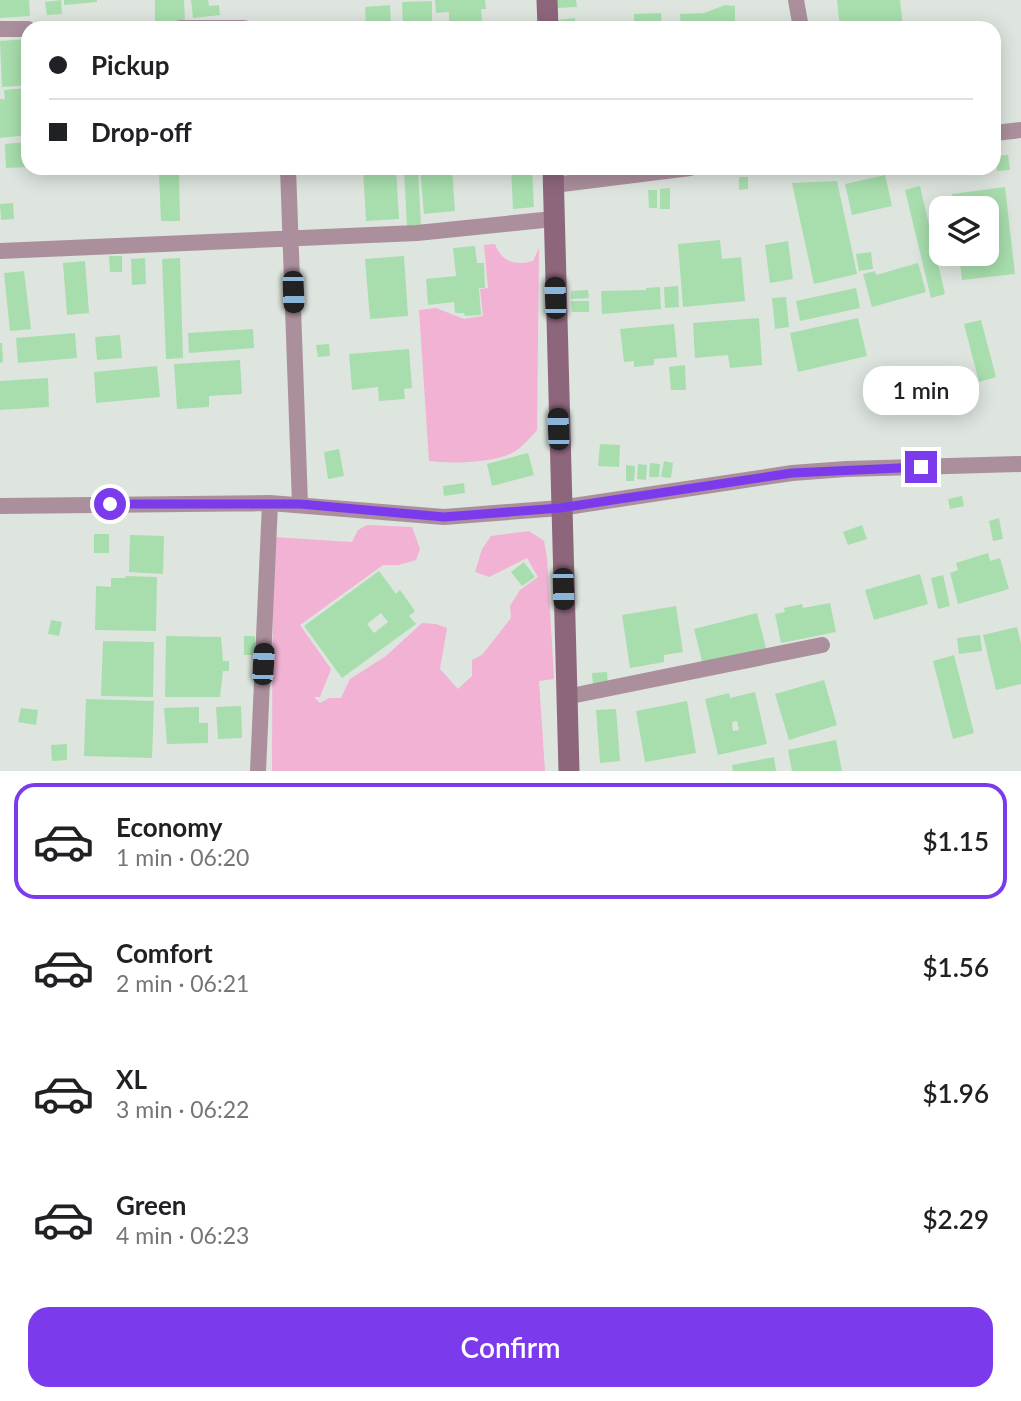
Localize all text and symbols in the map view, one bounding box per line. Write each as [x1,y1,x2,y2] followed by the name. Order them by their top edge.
[91,49,170,81] text: Pickup
[91,116,192,148] text: Drop-off
[929,196,999,266] map controls
[929,196,999,266] button: layers
[282,271,305,313] car
[544,277,567,319] car
[863,365,979,414] callout: 1 min
[893,376,949,404] text: 1 min
[547,408,570,450] car
[905,451,937,483] route end
[94,488,126,520] route start
[552,568,575,610] car
[252,642,275,686] car
[32,810,95,873] icon: car
[116,811,222,843] text: Economy
[923,825,989,857] text: $1.15
[116,843,249,871] text: 1 min · 06:20
[32,936,95,999] icon: car
[116,937,213,969] text: Comfort
[923,951,989,983] text: $1.56
[116,969,249,997] text: 2 min · 06:21
[32,1062,95,1125] icon: car
[116,1063,147,1095] text: XL
[923,1077,989,1109] text: $1.96
[116,1095,249,1123] text: 3 min · 06:22
[32,1188,95,1251] icon: car
[116,1189,186,1221] text: Green
[923,1203,989,1235] text: $2.29
[116,1221,249,1249] text: 4 min · 06:23
[28,1307,993,1387] button: Confirm

